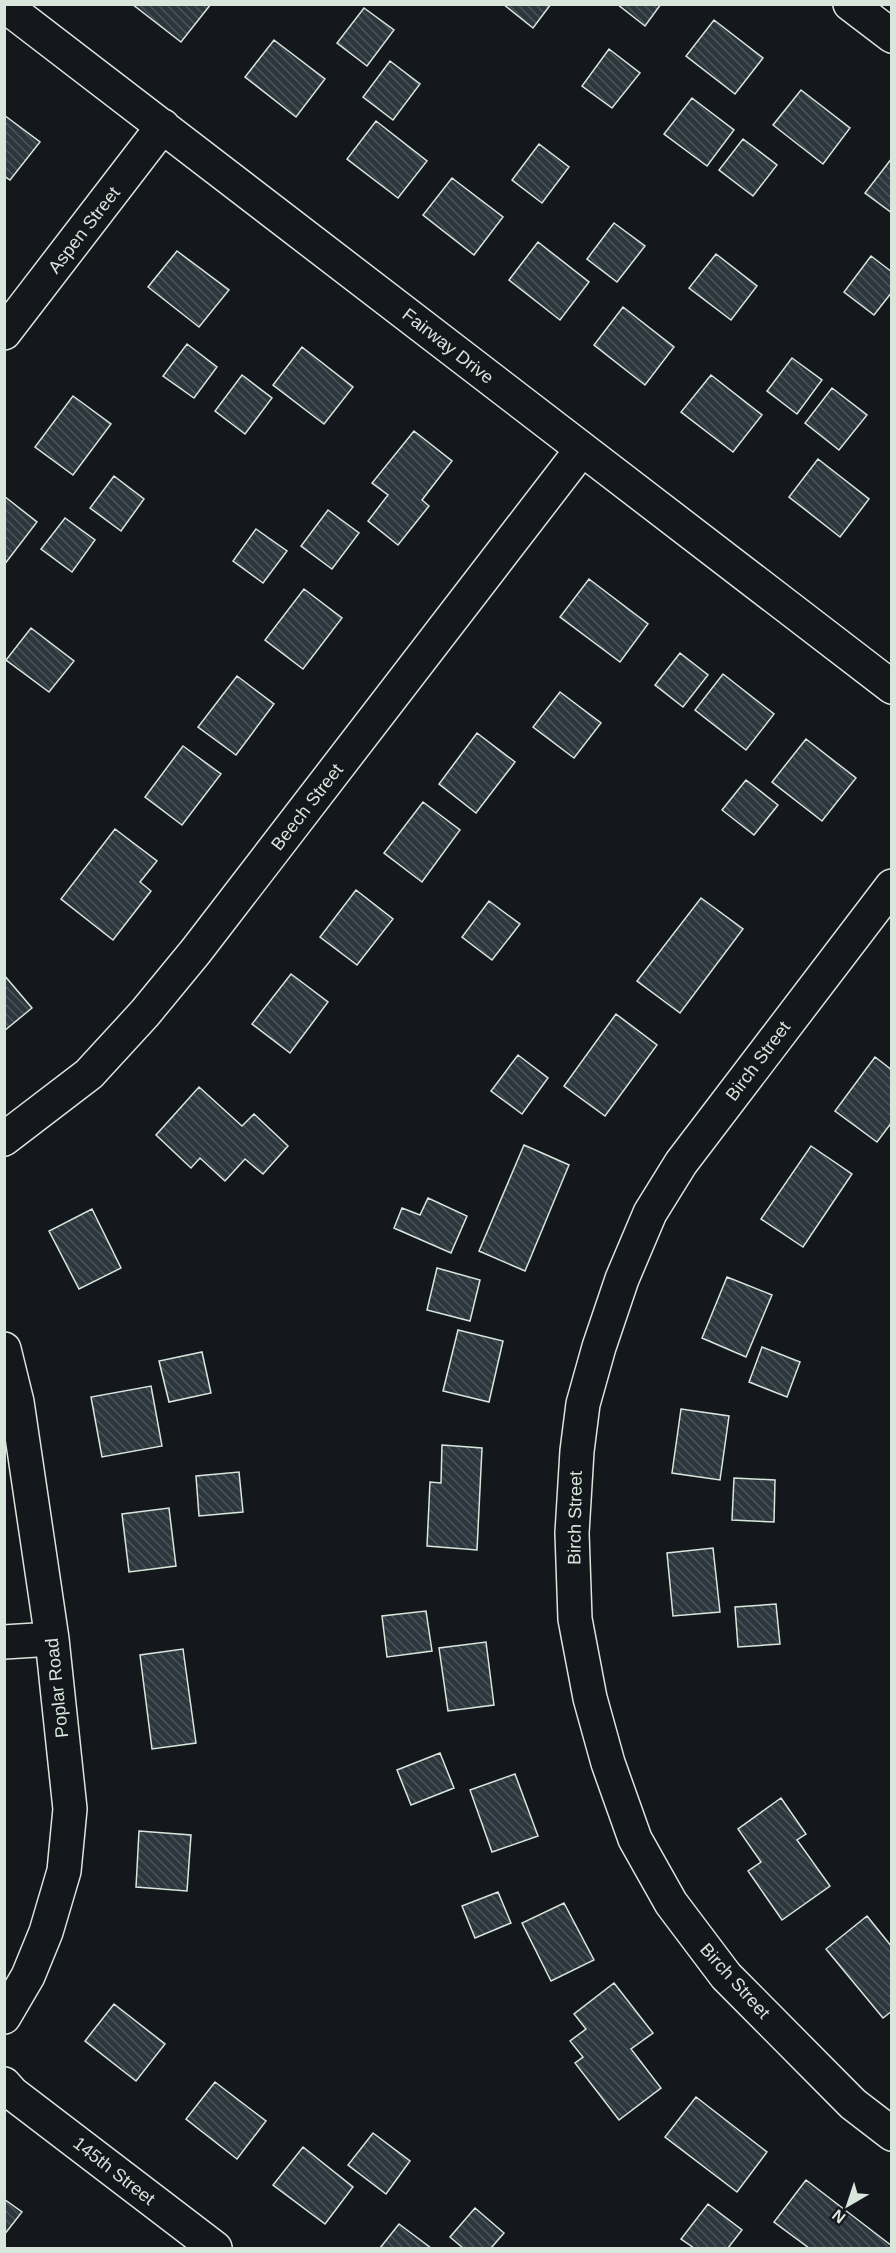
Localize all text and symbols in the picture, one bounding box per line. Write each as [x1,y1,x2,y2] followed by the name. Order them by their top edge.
[44,183,124,277] street label: Aspen Street
[398,304,498,388] street label: Fairway Drive
[267,760,347,854] street label: Beech Street
[722,1017,794,1105] street label: Birch Street
[564,1471,586,1565] street label: Birch Street
[42,1637,72,1739] street label: Poplar Road
[696,1939,774,2023] street label: Birch Street
[69,2133,159,2209] street label: 145th Street
[818,2175,878,2235] north arrow
[829,2206,849,2227] text: N

